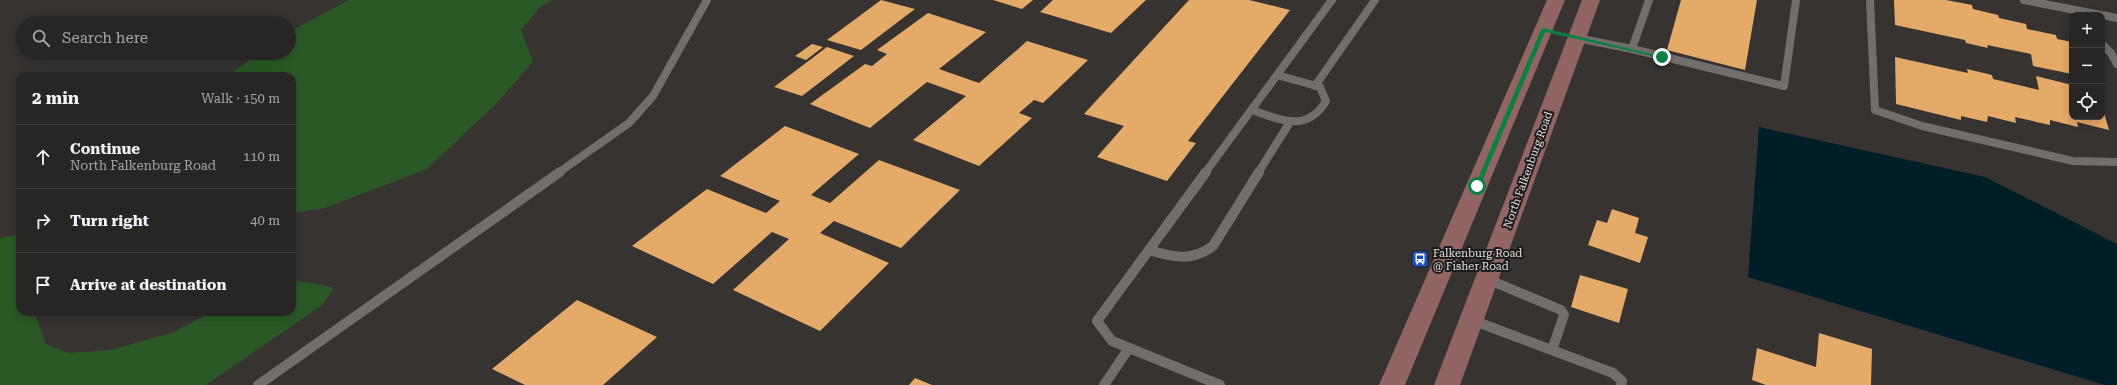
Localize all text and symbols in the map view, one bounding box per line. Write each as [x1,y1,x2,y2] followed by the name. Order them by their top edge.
[2069,12,2105,120] map controls
[2069,12,2105,48] button: +
[16,16,296,60] search box
[30,27,52,49] icon: search
[62,29,148,47] text: Search here
[1653,48,1671,66] route end
[2069,48,2105,84] button: −
[2069,84,2105,120] button: locate
[32,88,79,108] text: 2 min
[201,91,280,106] text: Walk · 150 m
[1501,110,1555,230] street label: North Falkenburg Road
[70,140,140,158] text: Continue
[32,146,54,168] icon: ahead
[243,149,280,164] text: 110 m
[70,158,216,173] text: North Falkenburg Road
[1468,177,1486,195] route start
[32,210,54,232] icon: right
[70,212,149,230] text: Turn right
[250,213,280,228] text: 40 m
[1433,247,1522,273] place label: Falkenburg Road @ Fisher Road
[1410,249,1430,269] bus stop icon: Falkenburg Road @ Fisher Road
[32,274,54,296] icon: arrive
[70,276,226,294] text: Arrive at destination

